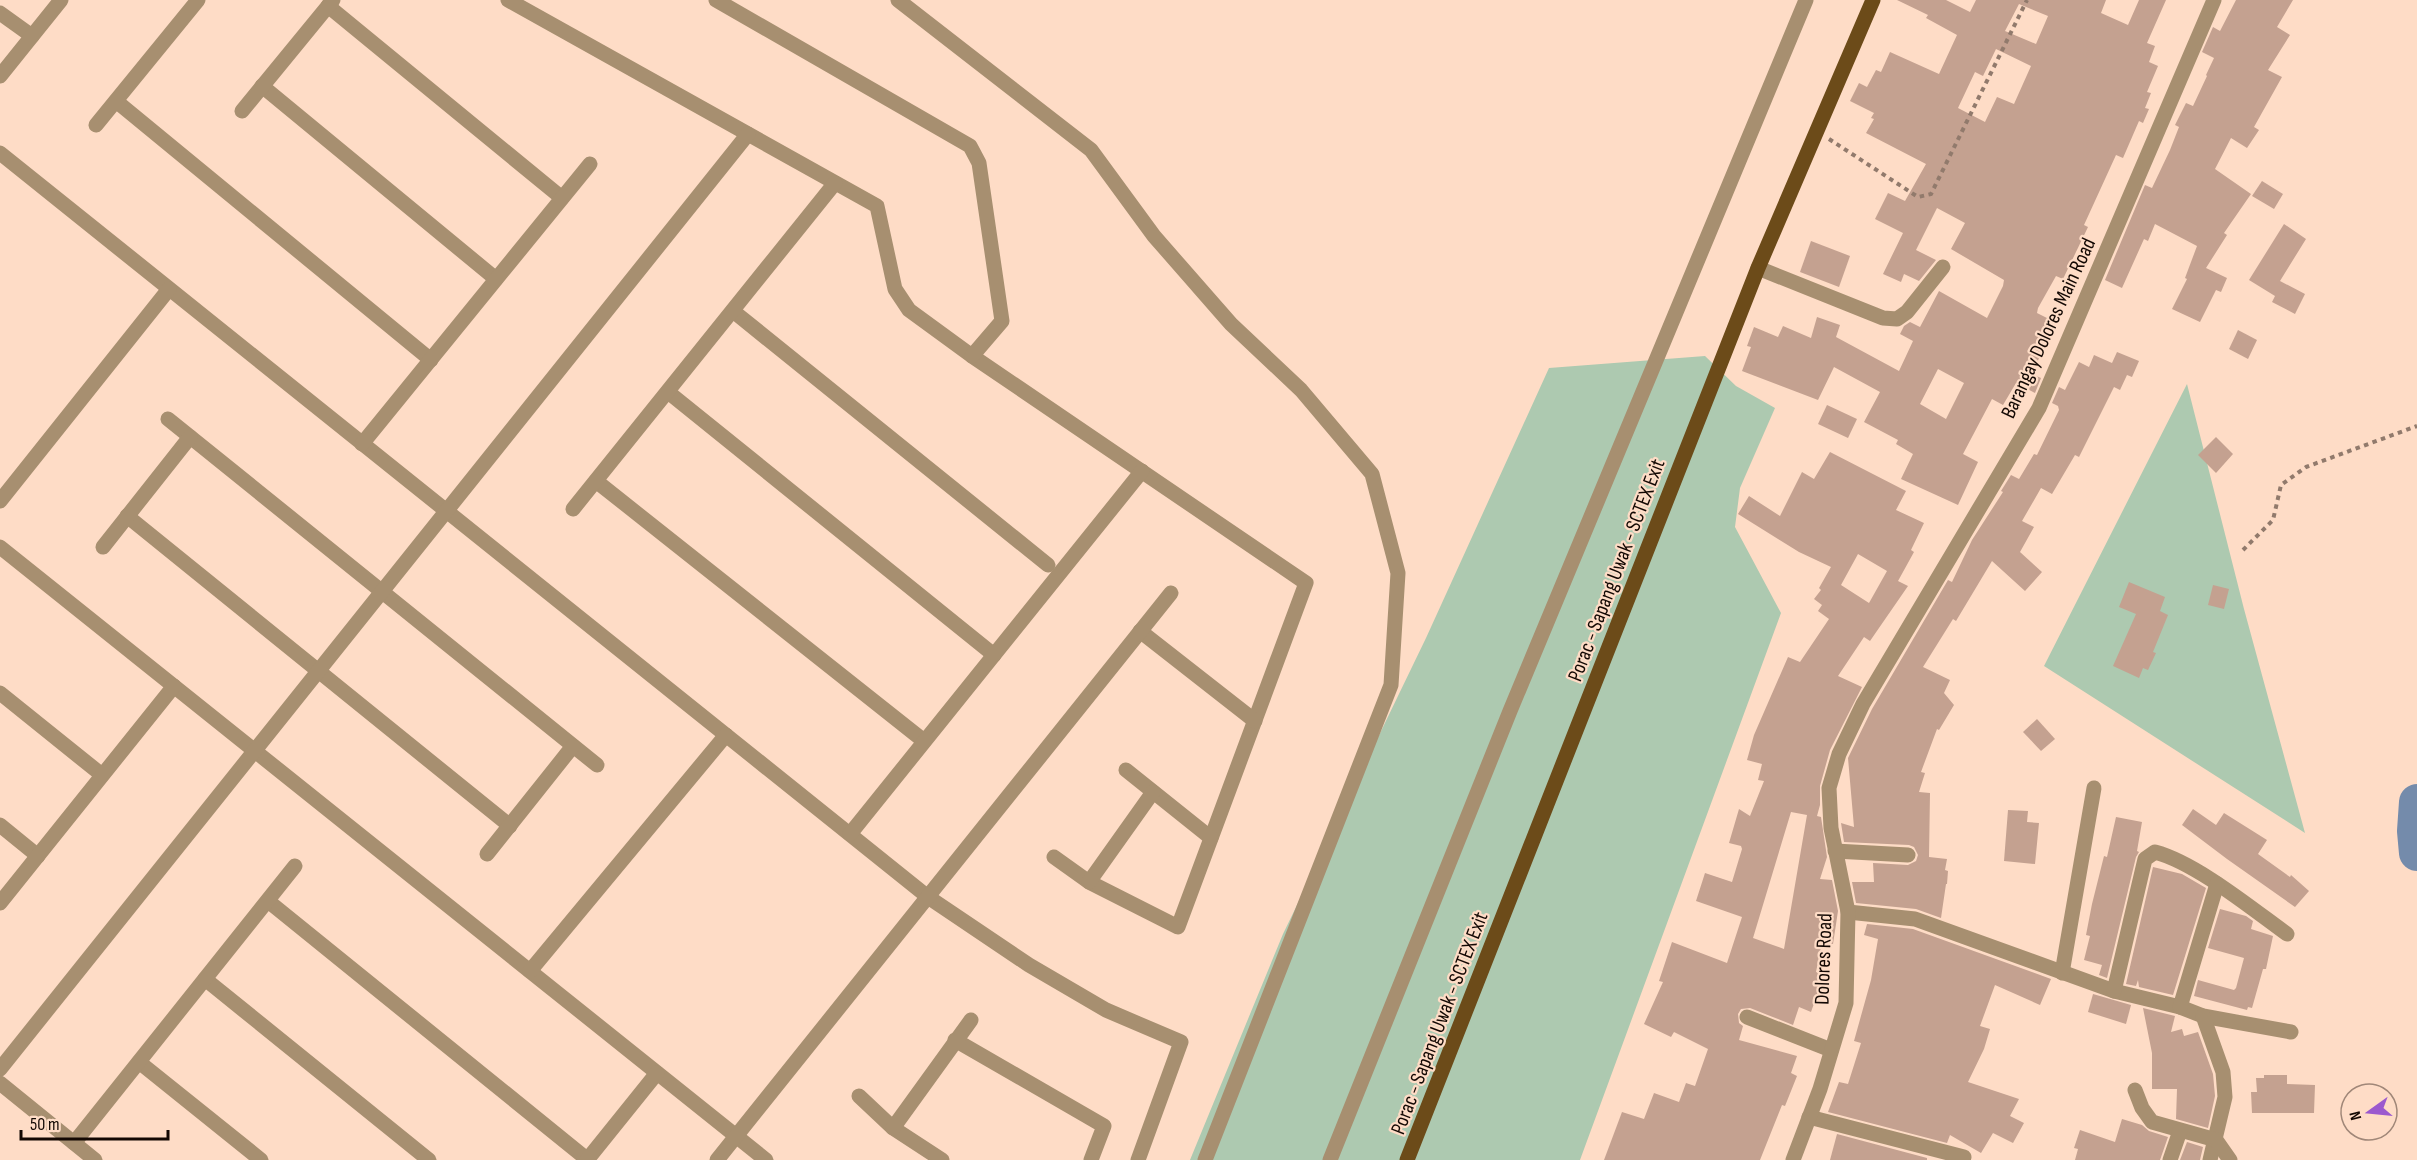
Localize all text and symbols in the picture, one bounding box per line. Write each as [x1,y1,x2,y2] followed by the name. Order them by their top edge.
[1996,234,2101,422] street label: Barangay Dolores Main Road
[1562,455,1670,685] street label: Porac - Sapang Uwak - SCTEX Exit
[1385,908,1493,1138] street label: Porac - Sapang Uwak - SCTEX Exit
[1809,913,1838,1005] street label: Dolores Road
[2339,1082,2399,1142] north arrow
[21,1103,168,1141] scale bar
[2346,1109,2366,1122] text: N
[30,1114,60,1135] text: 50 m

